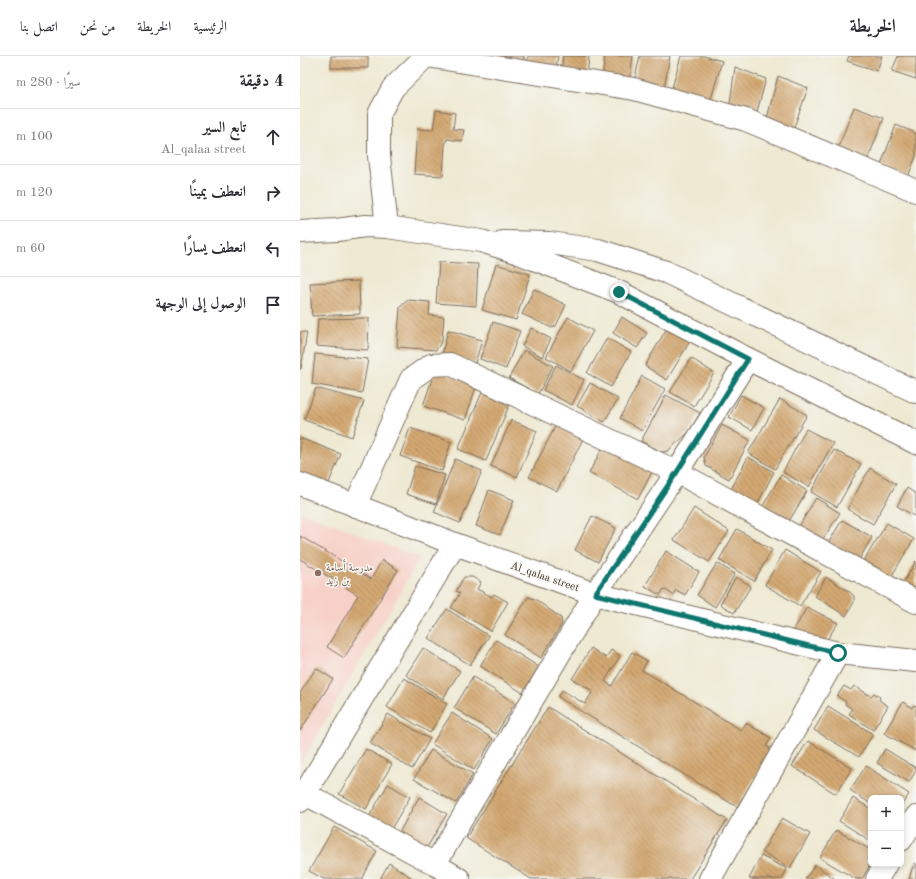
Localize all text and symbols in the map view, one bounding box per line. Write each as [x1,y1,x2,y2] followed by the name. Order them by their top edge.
[850,18,896,37] text: الخريطة
[20,20,58,34] text: اتصل بنا
[80,20,115,34] text: من نحن
[137,20,171,34] text: الخريطة
[193,20,227,34] text: الرئيسية
[240,73,284,90] text: 4 دقيقة
[16,76,81,89] text: سيرًا · 280 m
[203,121,246,136] text: تابع السير
[262,126,284,148] icon: ahead
[16,130,53,143] text: 100 m
[161,143,246,156] text: Al_qalaa street
[262,182,284,204] icon: right
[190,185,246,200] text: انعطف يمينًا
[16,186,53,199] text: 120 m
[262,238,284,260] icon: left
[184,241,246,256] text: انعطف يسارًا
[16,242,45,255] text: 60 m
[610,283,628,301] route end
[262,294,284,316] icon: arrive
[155,297,246,312] text: الوصول إلى الوجهة
[326,559,373,587] place label: مدرسة أسامة بن زيد
[509,560,581,594] street label: Al_qalaa street
[313,568,323,578] marker: مدرسة أسامة بن زيد
[829,644,847,662] route start
[868,795,904,867] map controls
[868,795,904,831] button: +
[868,831,904,867] button: −

